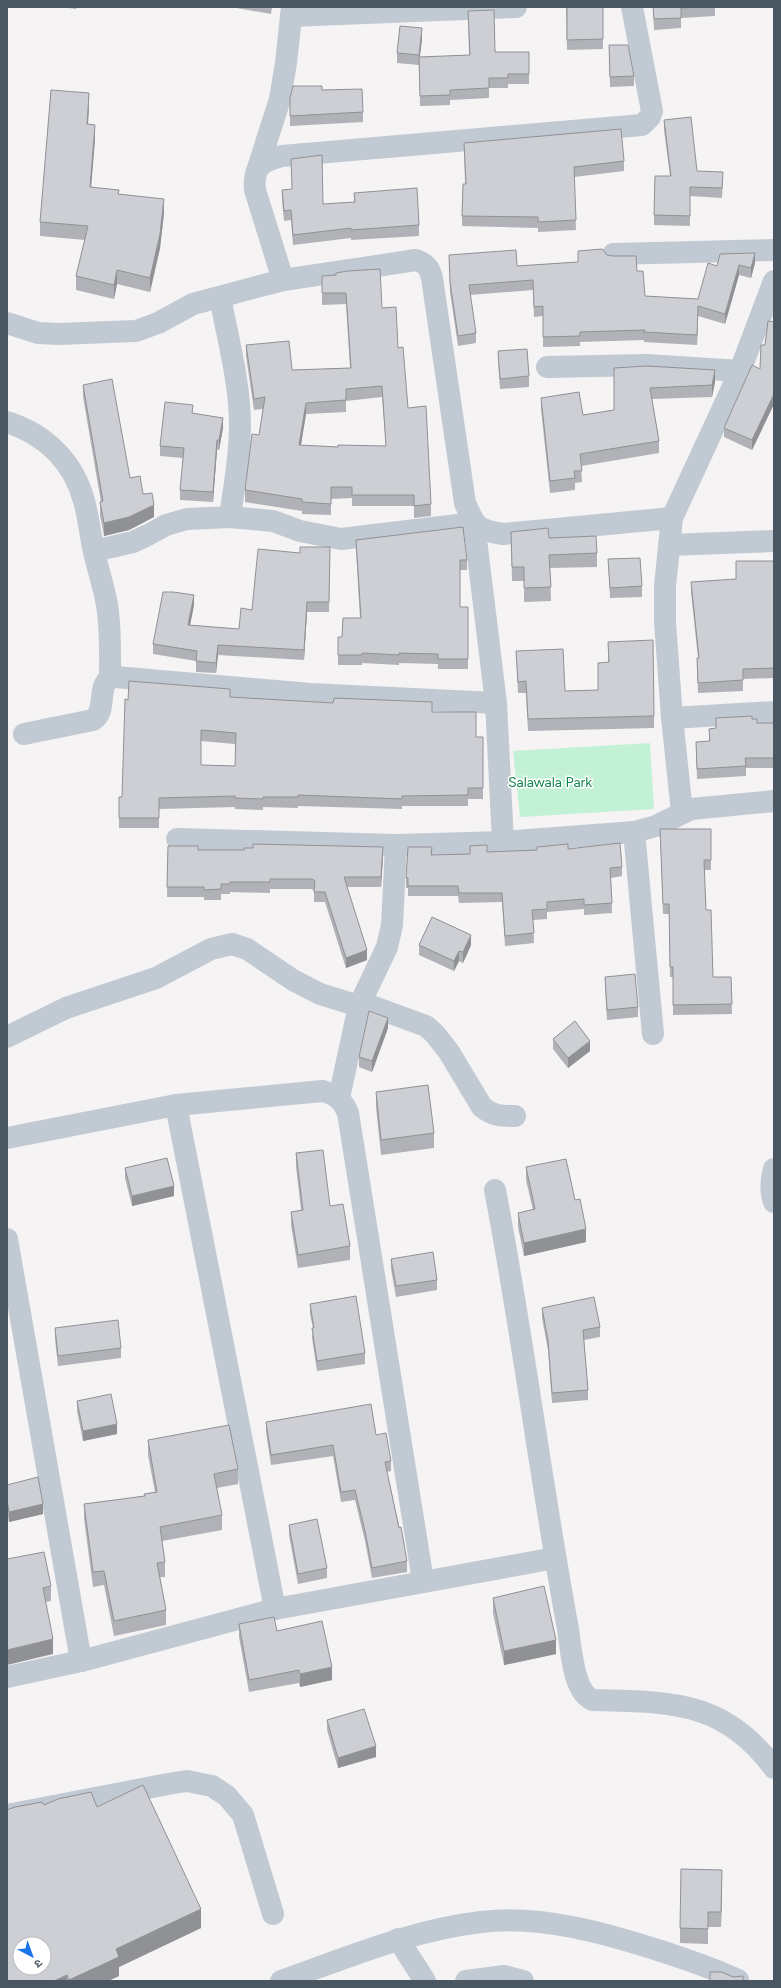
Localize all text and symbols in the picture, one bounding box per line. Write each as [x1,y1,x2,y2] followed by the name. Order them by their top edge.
[508,774,592,791] park label: Salawala Park
[12,1936,52,1976] north arrow
[31,1956,45,1971] text: उ

